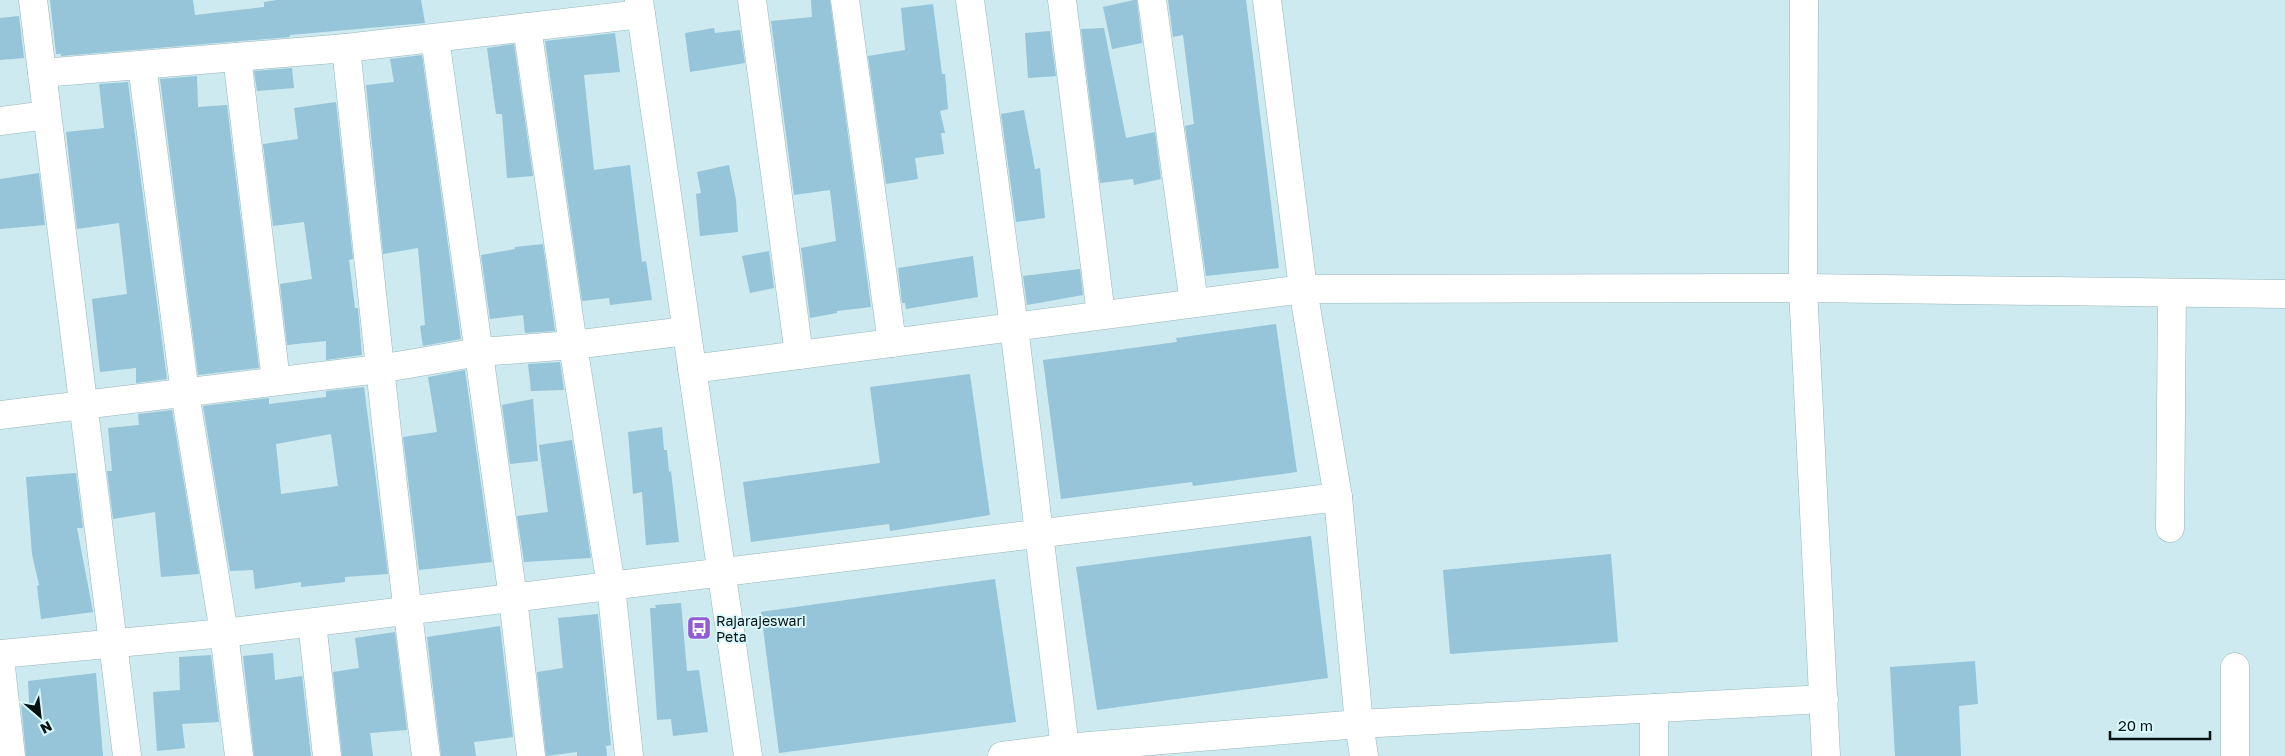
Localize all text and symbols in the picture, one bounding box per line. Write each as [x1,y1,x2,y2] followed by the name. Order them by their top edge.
[716,612,806,645] place label: Rajarajeswari Peta
[686,615,712,641] bus stop icon: Rajarajeswari Peta
[15,691,65,741] north arrow
[2110,708,2210,740] scale bar
[2118,716,2153,734] text: 20 m
[38,718,55,738] text: N

